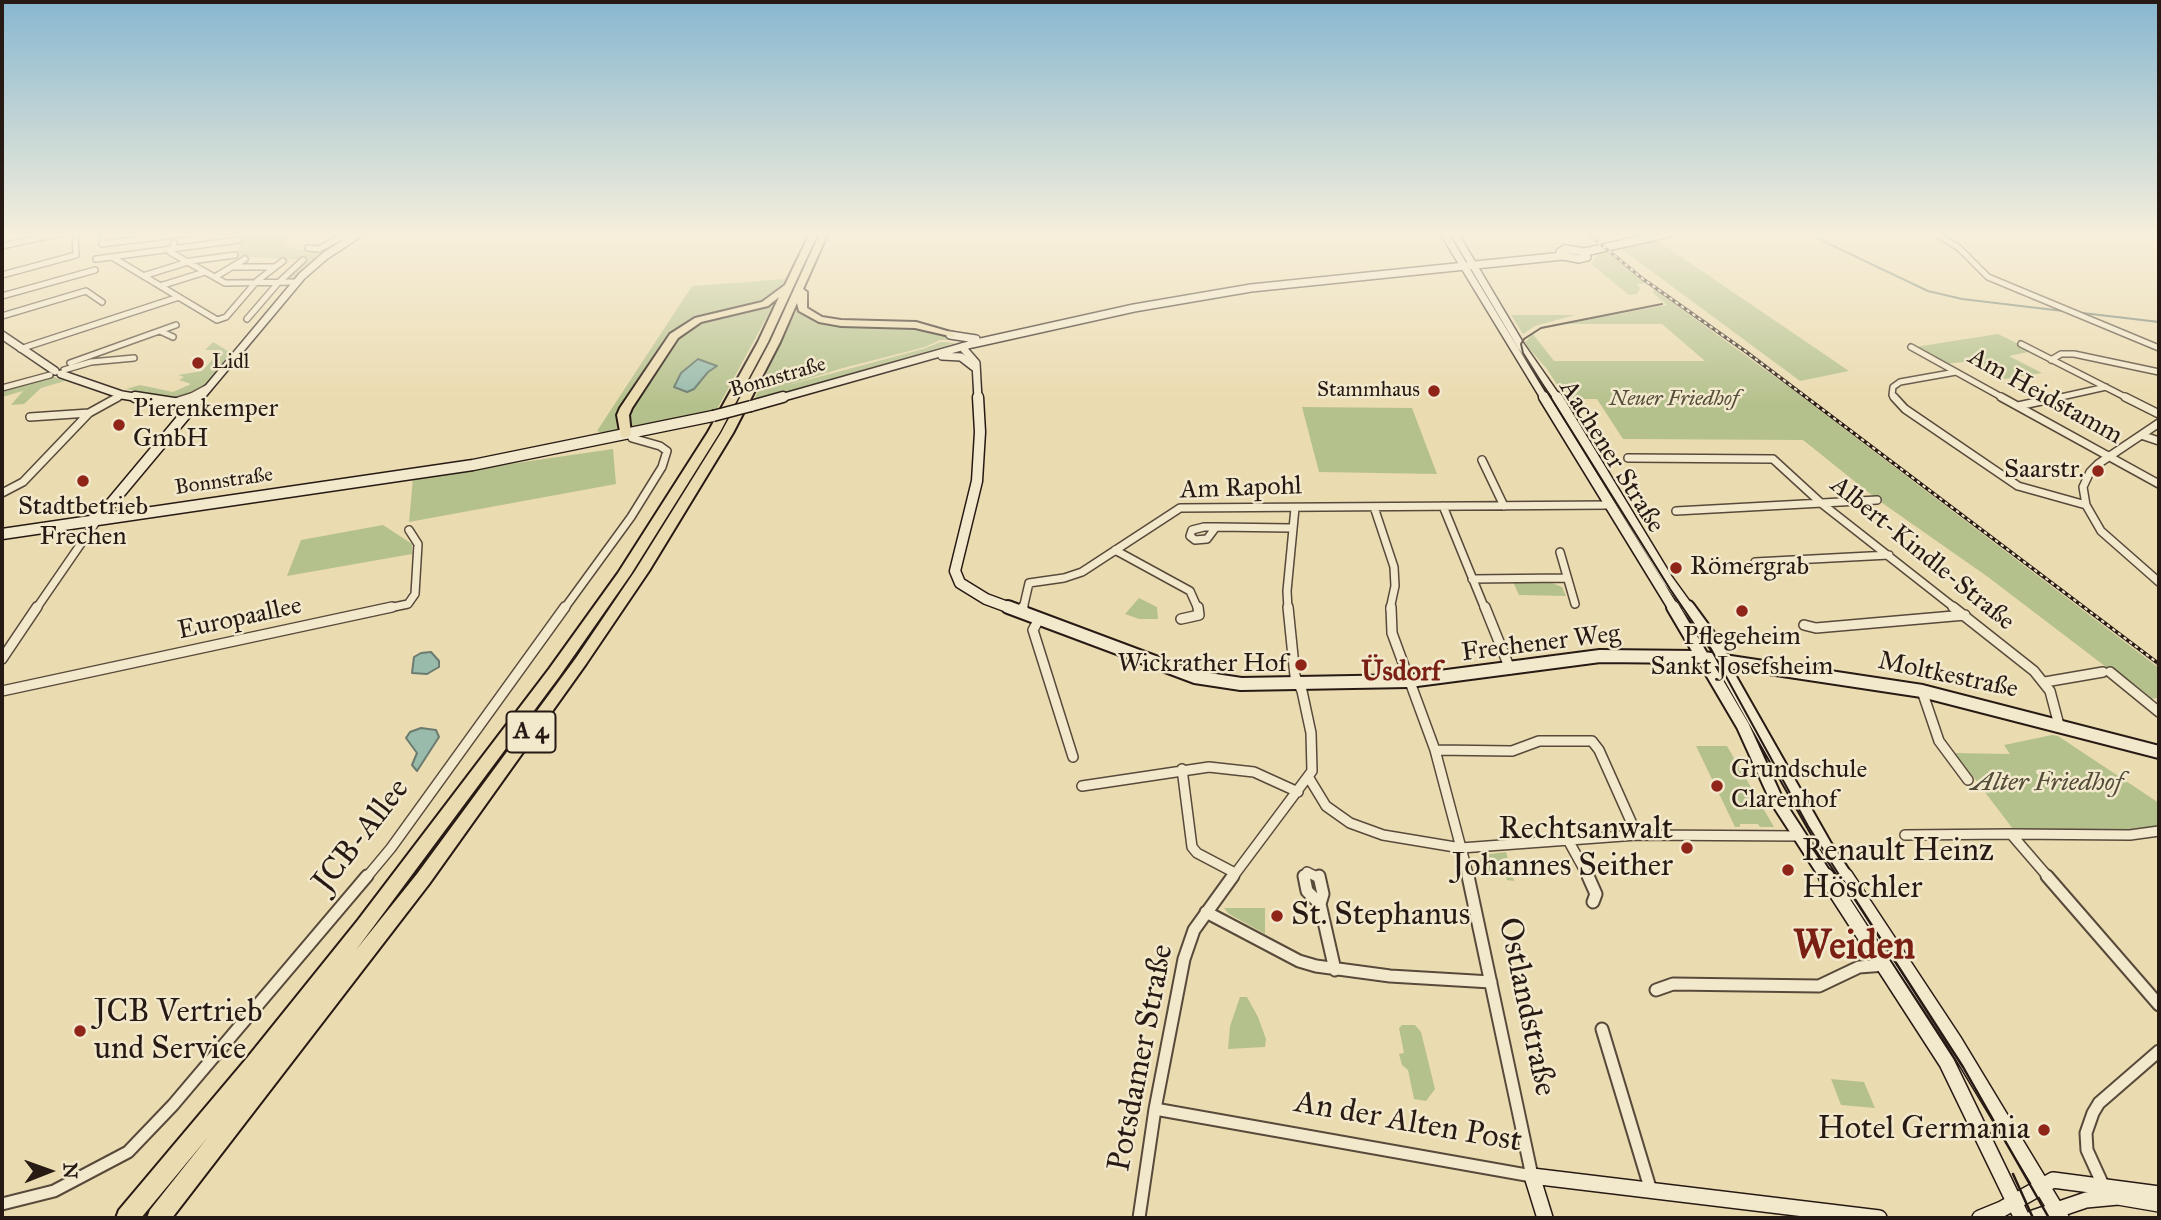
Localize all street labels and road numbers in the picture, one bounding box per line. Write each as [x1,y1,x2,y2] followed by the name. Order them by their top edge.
[1962,342,2128,452] street label: Am Heidstamm
[727,352,829,404] street label: Bonnstraße
[1552,375,1670,539] street label: Aachener Straße
[173,463,275,501] street label: Bonnstraße
[1824,470,2020,638] street label: Albert-Kindle-Straße
[1180,471,1302,507] street label: Am Rapohl
[175,591,305,647] street label: Europaallee
[1460,619,1622,669] street label: Frechener Weg
[1875,646,2021,706] street label: Moltkestraße
[506,712,556,752] road number: A 4
[306,771,418,901] street label: JCB-Allee
[1488,914,1564,1100] street label: Ostlandstraße
[1101,941,1183,1175] street label: Potsdamer Straße
[1291,1084,1525,1162] street label: An der Alten Post

